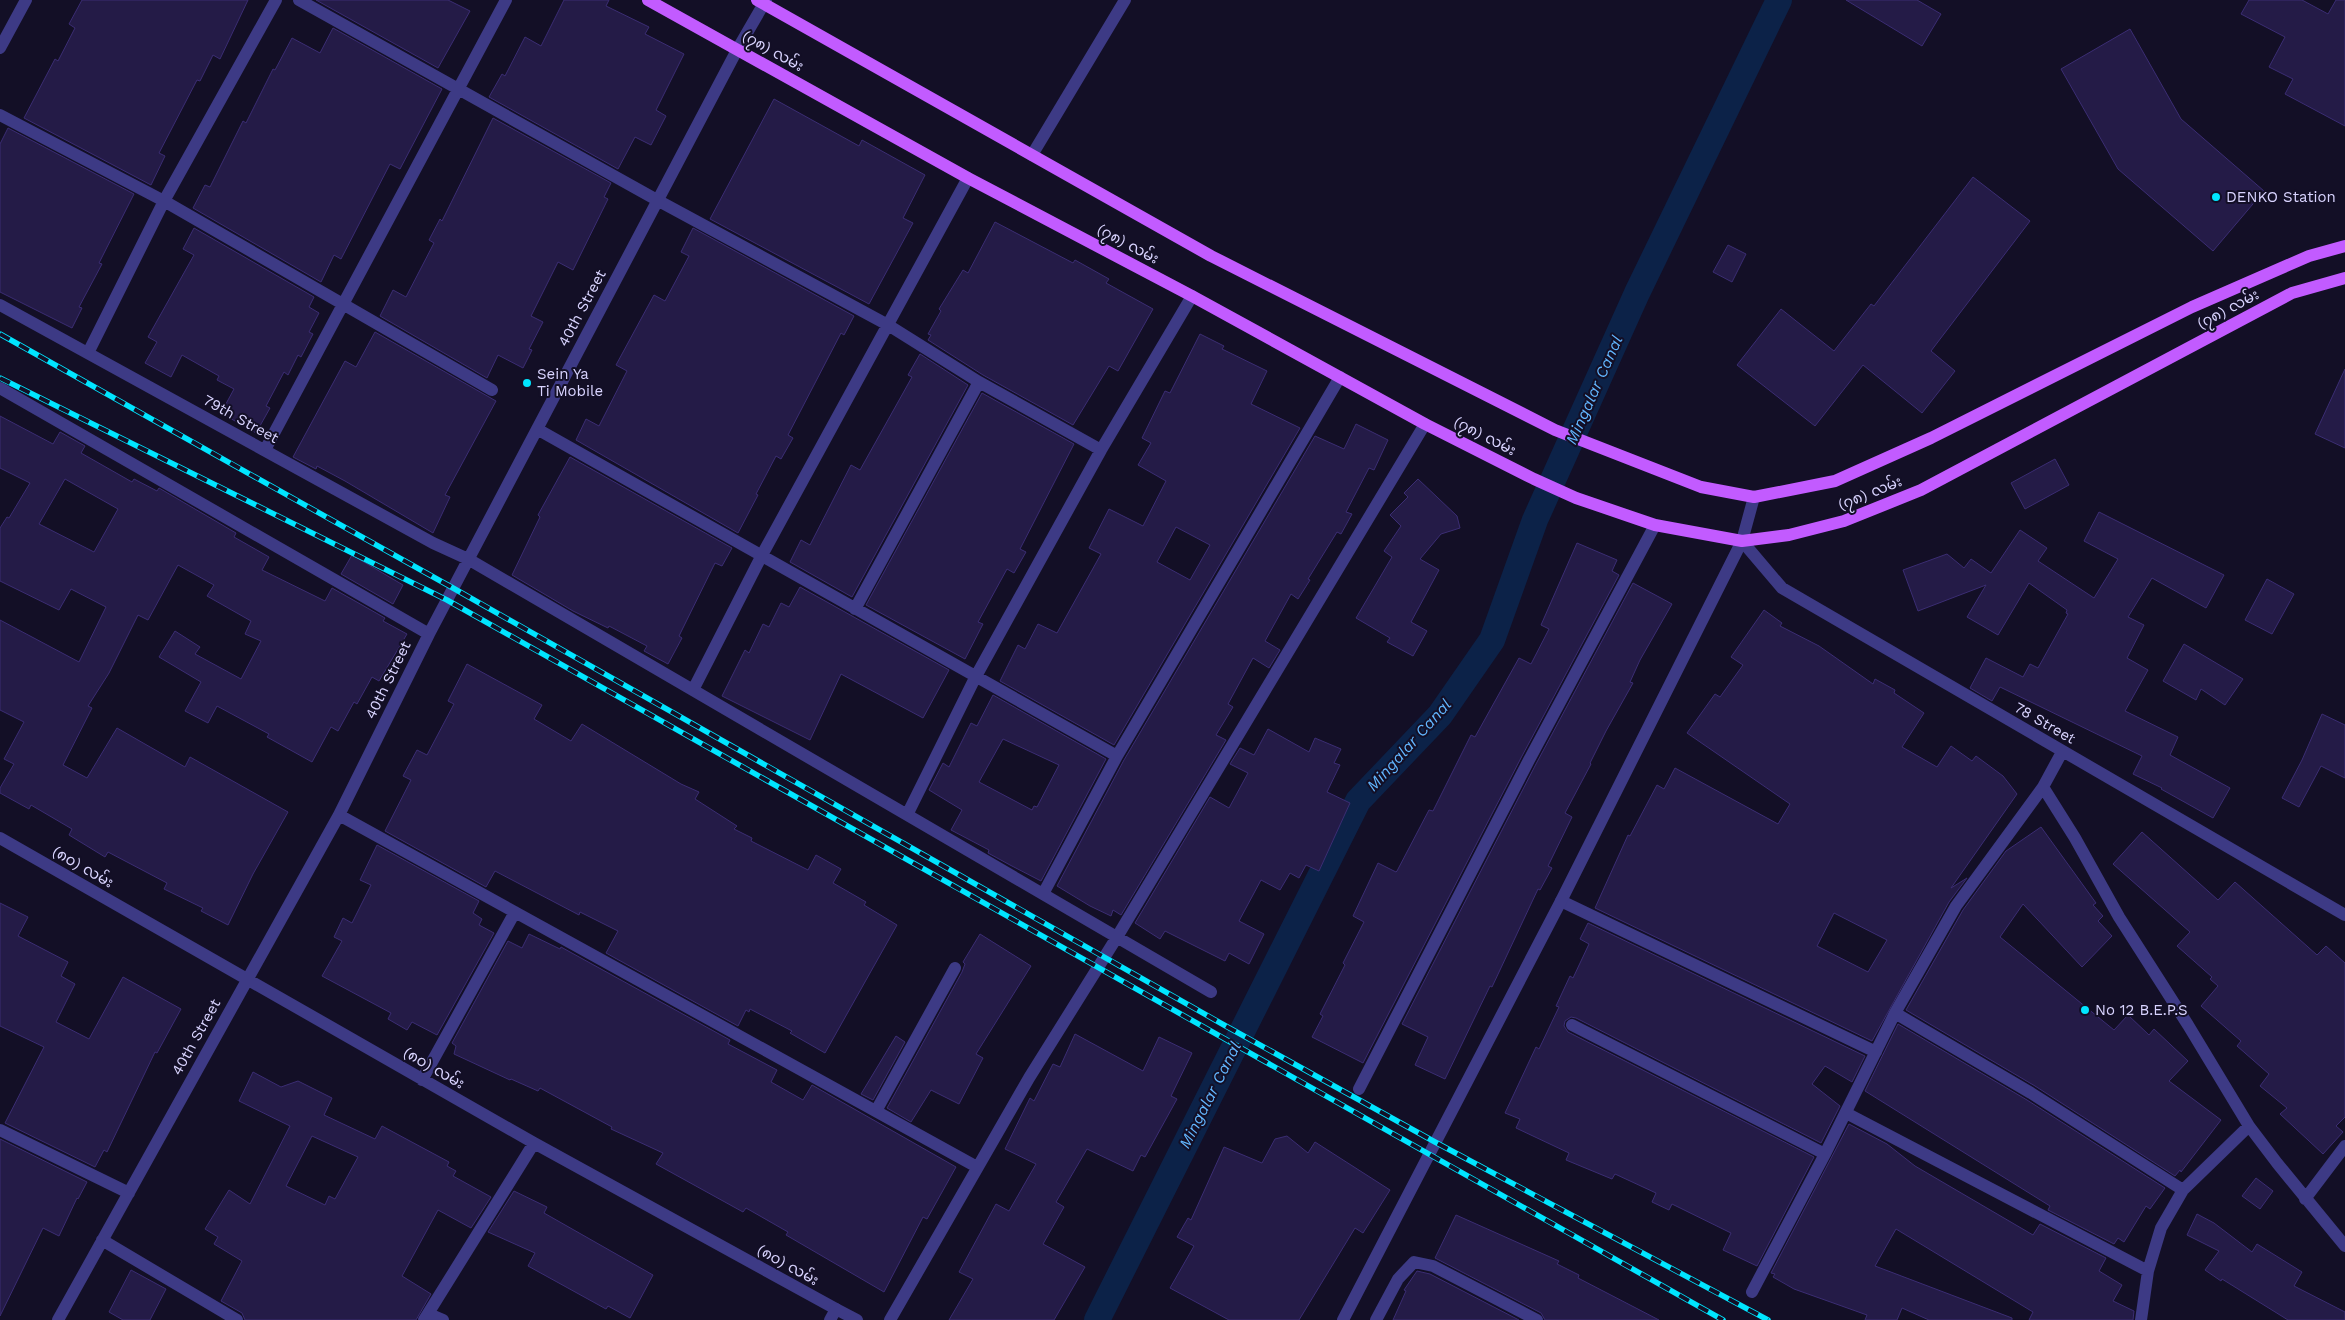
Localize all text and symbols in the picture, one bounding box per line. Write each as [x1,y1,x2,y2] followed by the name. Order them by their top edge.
[738,26,807,78] street label: (၇၈) လမ်း
[2226,188,2336,206] place label: DENKO Station
[2210,191,2222,203] marker: DENKO Station
[1093,219,1162,270] street label: (၇၈) လမ်း
[554,266,610,349] street label: 40th Street
[2194,284,2263,335] street label: (၇၈) လမ်း
[1561,332,1627,447] water label: Mingalar Canal
[537,365,603,400] place label: Sein Ya Ti Mobile
[521,377,533,389] marker: Sein Ya Ti Mobile
[200,391,283,447] street label: 79th Street
[1450,412,1520,462] street label: (၇၈) လမ်း
[1835,471,1906,517] street label: (၇၈) လမ်း
[361,638,415,722] street label: 40th Street
[1363,695,1455,795] water label: Mingalar Canal
[2011,698,2079,748] street label: 78 Street
[49,841,117,892] street label: (၈၀) လမ်း
[168,995,225,1078] street label: 40th Street
[2095,1001,2188,1019] place label: No 12 B.E.P.S
[2079,1004,2091,1016] marker: No 12 B.E.P.S
[1175,1038,1245,1152] water label: Mingalar Canal
[400,1042,468,1093] street label: (၈၀) လမ်း
[754,1240,822,1289] street label: (၈၀) လမ်း

